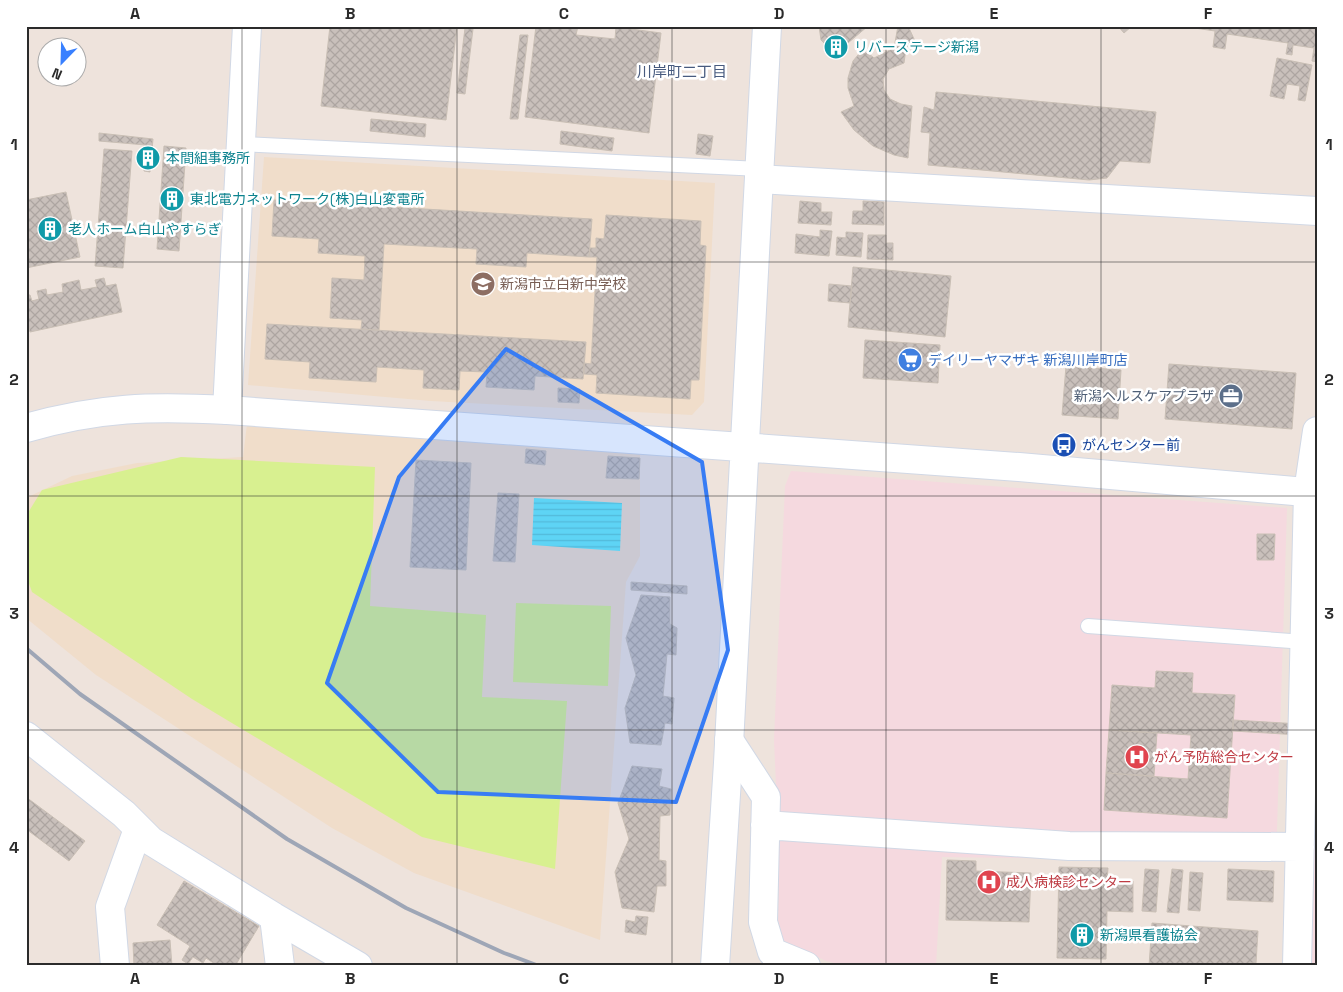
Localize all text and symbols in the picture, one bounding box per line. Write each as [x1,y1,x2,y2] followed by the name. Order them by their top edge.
[130,3,140,24] text: A
[345,3,355,24] text: B
[559,3,569,24] text: C
[774,3,784,24] text: D
[990,3,999,24] text: E
[1204,3,1213,24] text: F
[823,34,849,60] building icon: リバーステージ新潟
[38,38,88,88] north arrow
[854,38,979,56] place label: リバーステージ新潟
[637,62,727,81] district label: 川岸町二丁目
[49,64,65,84] text: N
[10,134,18,155] text: 1
[1325,134,1333,155] text: 1
[135,145,161,171] building icon: 本間組事務所
[166,149,250,167] place label: 本間組事務所
[159,186,185,212] building icon: 東北電力ネットワーク(株)白山変電所
[190,190,425,208] place label: 東北電力ネットワーク(株)白山変電所
[37,216,63,242] building icon: 老人ホーム白山やすらぎ
[68,220,222,238] place label: 老人ホーム白山やすらぎ
[470,271,496,297] school or university icon: 新潟市立白新中学校
[500,275,626,293] place label: 新潟市立白新中学校
[897,347,923,373] supermarket icon: デイリーヤマザキ 新潟川岸町店
[928,351,1128,369] place label: デイリーヤマザキ 新潟川岸町店
[9,369,19,390] text: 2
[1324,369,1334,390] text: 2
[1218,383,1244,409] office icon: 新潟ヘルスケアプラザ
[1074,387,1214,405] place label: 新潟ヘルスケアプラザ
[1051,432,1077,458] bus stop icon: がんセンター前
[1082,436,1180,454] place label: がんセンター前
[9,603,19,624] text: 3
[1324,603,1334,624] text: 3
[1124,744,1150,770] hospital icon: がん予防総合センター
[1154,748,1294,766] place label: がん予防総合センター
[9,837,19,858] text: 4
[1324,837,1334,858] text: 4
[976,869,1002,895] hospital icon: 成人病検診センター
[1006,873,1132,891] place label: 成人病検診センター
[1069,922,1095,948] building icon: 新潟県看護協会
[1100,926,1198,944] place label: 新潟県看護協会
[130,968,140,989] text: A
[345,968,355,989] text: B
[559,968,569,989] text: C
[774,968,784,989] text: D
[990,968,999,989] text: E
[1204,968,1213,989] text: F

